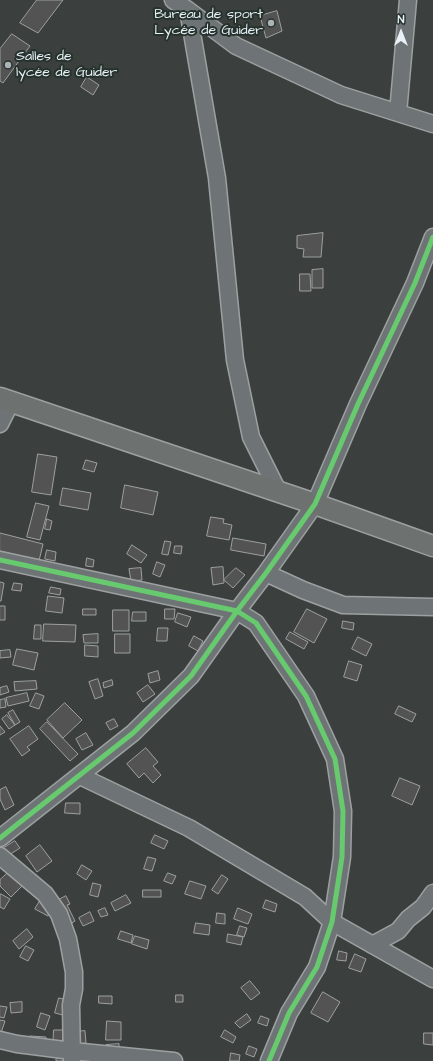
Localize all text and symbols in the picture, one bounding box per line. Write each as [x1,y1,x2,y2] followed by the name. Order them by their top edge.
[154,7,263,40] place label: Bureau de sport Lycée de Guider
[381,12,421,52] north arrow
[398,12,404,27] text: N
[266,18,276,28] marker: Bureau de sport Lycée de Guider
[16,49,117,82] place label: Salles de lycée de Guider
[3,60,13,70] marker: Salles de lycée de Guider

